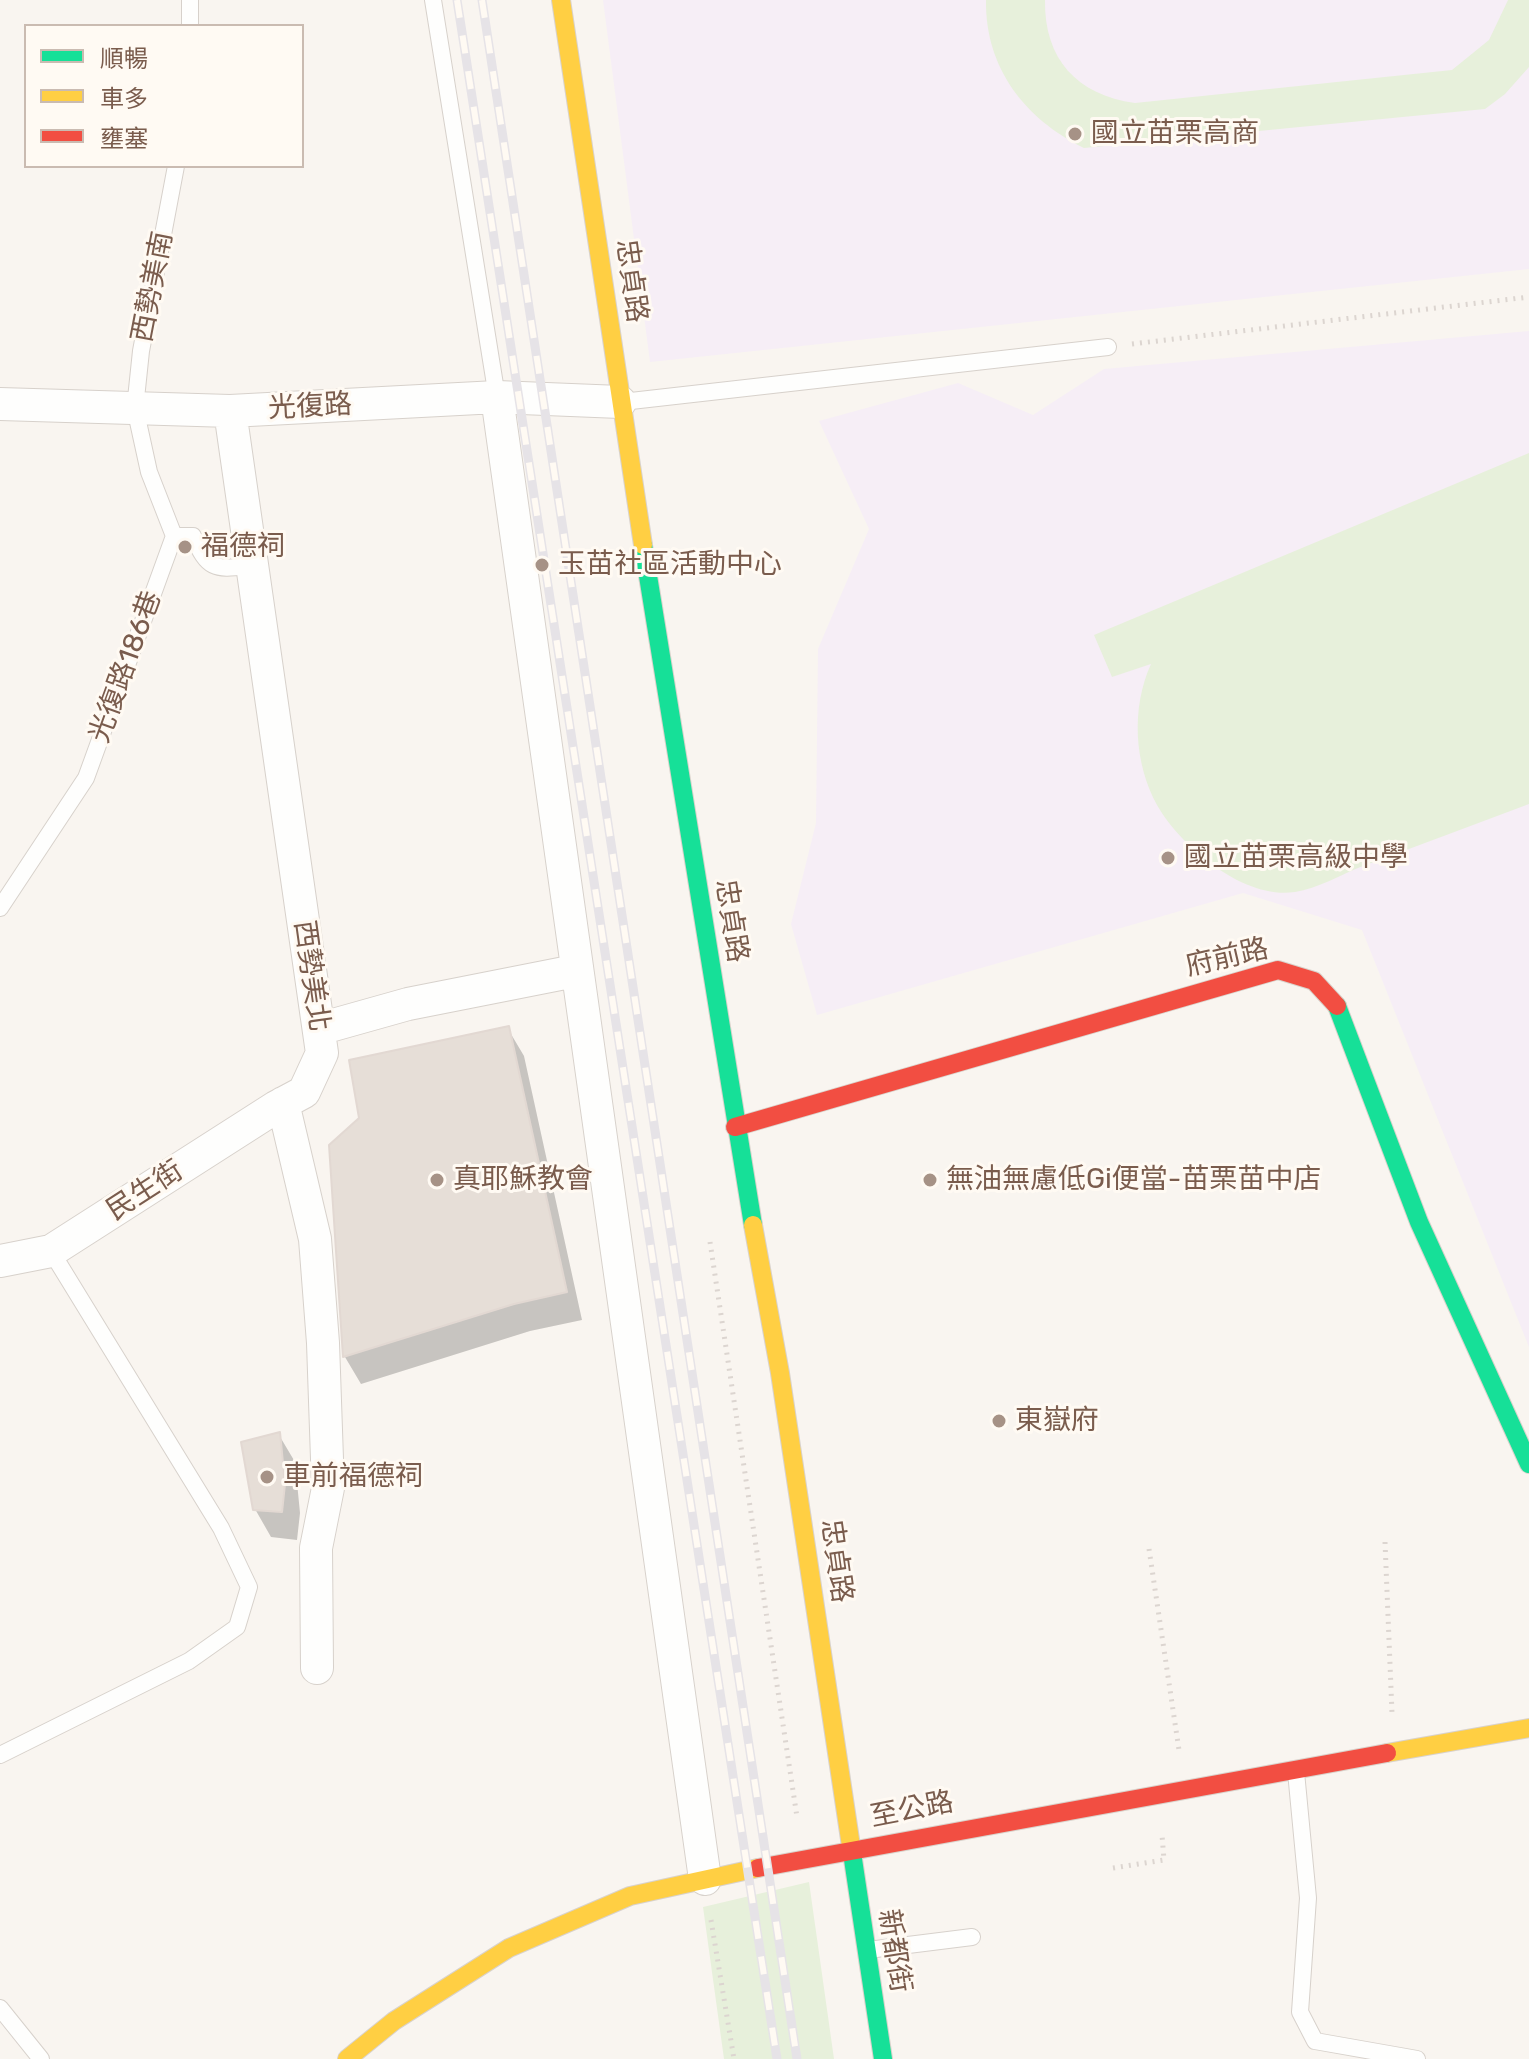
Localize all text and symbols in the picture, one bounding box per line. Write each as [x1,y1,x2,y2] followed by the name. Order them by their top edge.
[24,24,304,168] legend
[100,45,148,73] text: 順暢
[100,85,148,113] text: 車多
[1091,117,1259,151] place label: 國立苗栗高商
[100,125,148,153] text: 壅塞
[1066,125,1084,143] marker: 國立苗栗高商
[126,229,180,345] street label: 西勢美南
[609,237,653,325] street label: 忠貞路
[267,388,353,426] street label: 光復路
[201,530,285,564] place label: 福德祠
[176,538,194,556] marker: 福德祠
[558,548,782,582] place label: 玉苗社區活動中心
[533,556,551,574] marker: 玉苗社區活動中心
[83,587,169,747] street label: 光復路186巷
[1184,841,1408,875] place label: 國立苗栗高級中學
[1159,849,1177,867] marker: 國立苗栗高級中學
[708,877,754,965] street label: 忠貞路
[287,918,335,1034] street label: 西勢美北
[1182,932,1272,984] street label: 府前路
[101,1154,189,1228] street label: 民生街
[453,1163,593,1197] place label: 真耶穌教會
[946,1163,1321,1197] place label: 無油無慮低Gi便當-苗栗苗中店
[428,1171,446,1189] marker: 真耶穌教會
[921,1171,939,1189] marker: 無油無慮低Gi便當-苗栗苗中店
[1015,1404,1099,1438] place label: 東嶽府
[990,1412,1008,1430] marker: 東嶽府
[283,1460,423,1494] place label: 車前福德祠
[258,1468,276,1486] marker: 車前福德祠
[814,1517,858,1605] street label: 忠貞路
[868,1785,956,1835] street label: 至公路
[871,1907,917,1995] street label: 新都街

